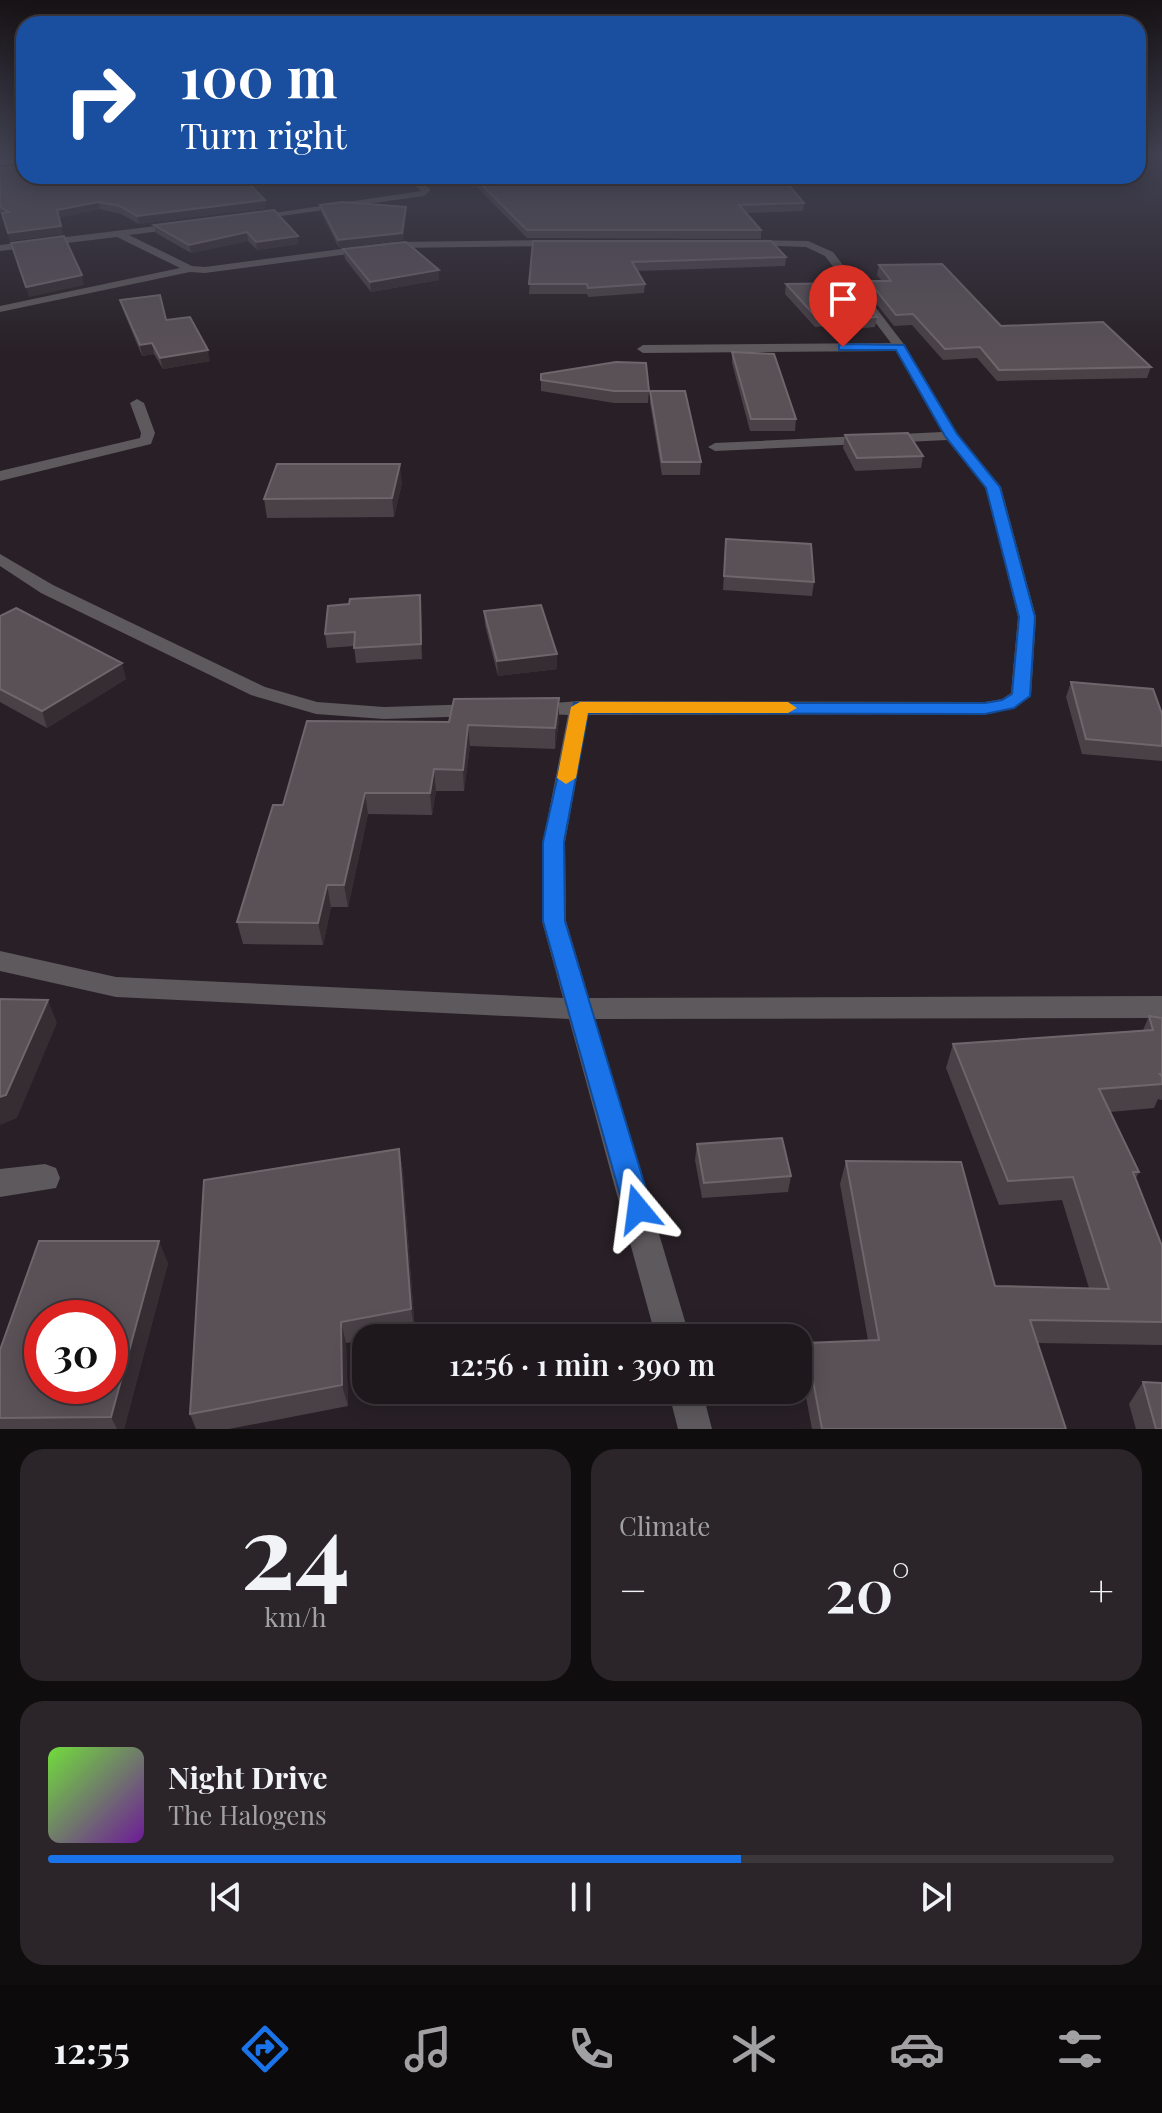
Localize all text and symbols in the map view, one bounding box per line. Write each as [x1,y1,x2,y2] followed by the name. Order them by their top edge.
[180,38,337,113] text: 100 m
[48,48,152,152] icon: right
[180,110,347,158] text: Turn right
[809,265,877,347] pin
[821,277,865,321] icon: arrive
[596,1167,680,1251] position arrow
[24,1300,128,1404] speed limit sign: 30
[449,1344,715,1384] text: 12:56 · 1 min · 390 m
[241,1477,350,1616] text: 24
[619,1508,710,1543] text: Climate
[825,1548,910,1628] text: 20°
[619,1559,647,1618] text: −
[1088,1559,1114,1618] text: +
[264,1599,327,1634] text: km/h
[168,1757,328,1797] text: Night Drive
[168,1797,327,1832] text: The Halogens
[204,1875,248,1919] icon: previous
[559,1875,603,1919] icon: pause
[914,1875,958,1919] icon: next
[237,2021,293,2077] icon: directions
[400,2021,456,2077] icon: music
[563,2021,619,2077] icon: phone
[726,2021,782,2077] icon: climate
[889,2021,945,2077] icon: car
[1052,2021,1108,2077] icon: filters
[54,2025,130,2073] text: 12:55

